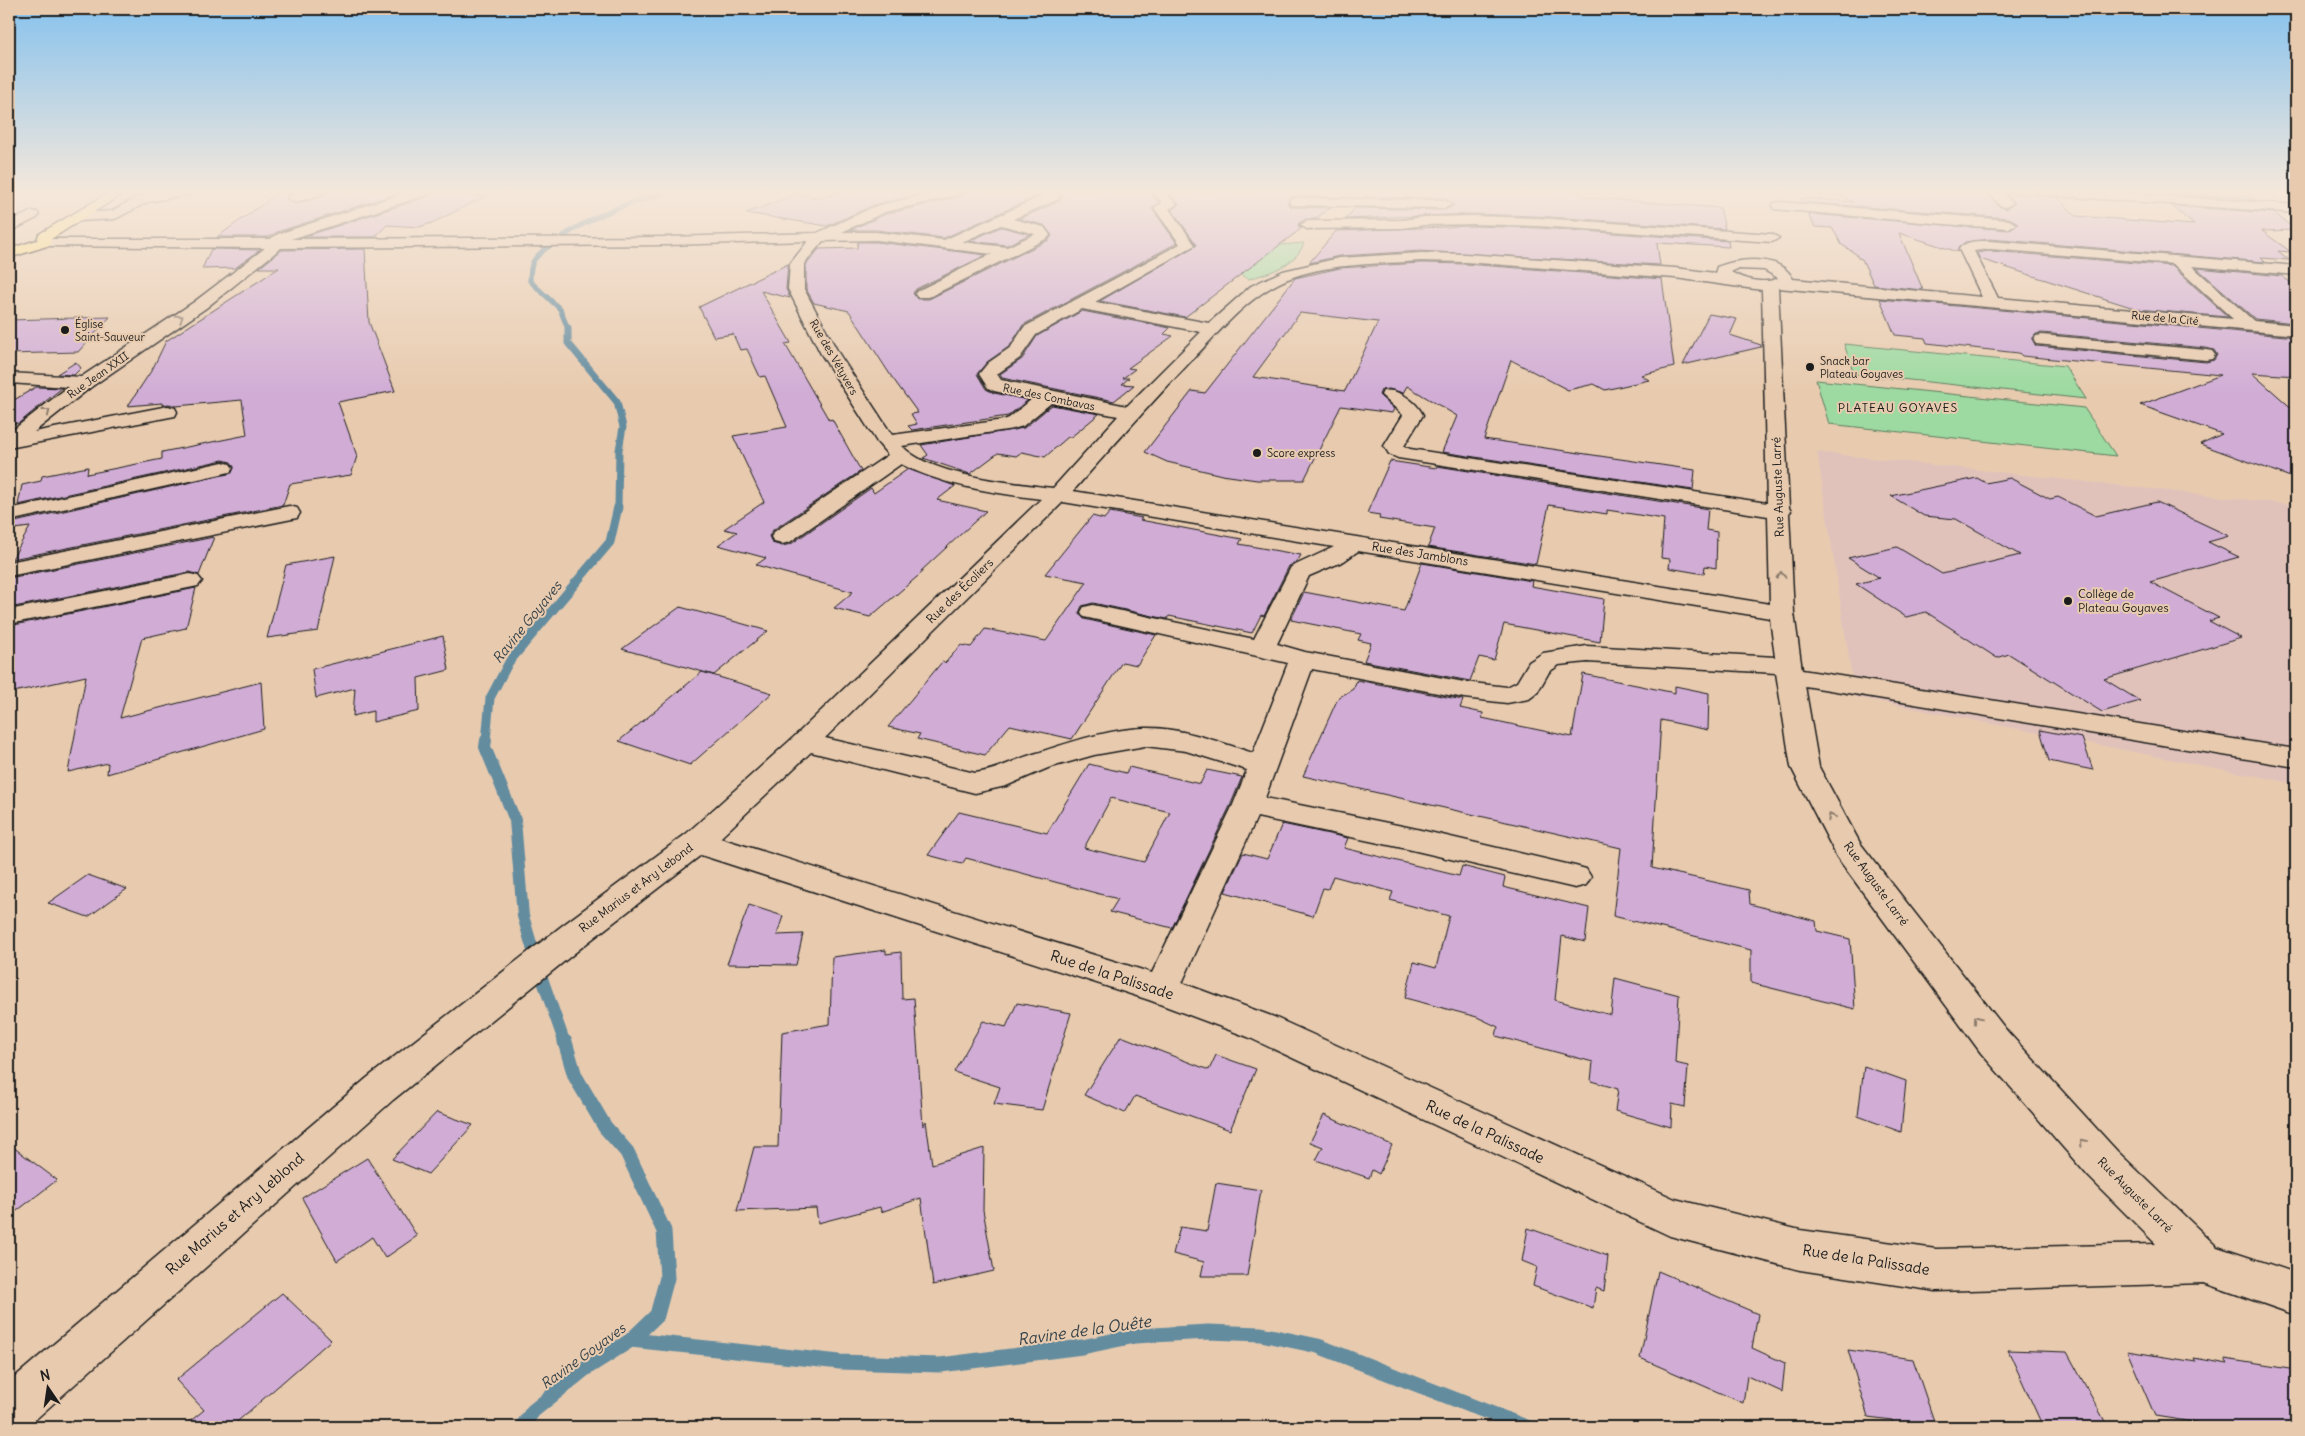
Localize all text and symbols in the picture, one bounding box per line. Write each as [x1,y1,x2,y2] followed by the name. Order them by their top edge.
[2131,308,2199,328] street label: Rue de la Cité
[174,315,183,324] one-way arrow
[75,316,145,344] place label: Église Saint-Sauveur
[807,317,861,397] street label: Rue des Vétyvers
[59,324,71,336] marker: Église Saint-Sauveur
[65,349,132,401] street label: Rue Jean XXII
[1820,354,1903,381] place label: Snack bar Plateau Goyaves
[1804,361,1816,373] marker: Snack bar Plateau Goyaves
[1002,380,1096,414] street label: Rue des Combavas
[1838,400,1958,415] district label: PLATEAU GOYAVES
[41,409,51,418] one-way arrow
[1768,437,1787,537] street label: Rue Auguste Larré
[1267,446,1335,460] place label: Score express
[1251,447,1263,459] marker: Score express
[1371,538,1469,569] street label: Rue des Jamblons
[923,555,996,626] street label: Rue des Écoliers
[1776,570,1787,578] one-way arrow
[488,576,567,667] water label: Ravine Goyaves
[2078,586,2169,615] place label: Collège de Plateau Goyaves
[2062,595,2074,607] marker: Collège de Plateau Goyaves
[1827,813,1837,822] one-way arrow
[1841,839,1912,929] street label: Rue Auguste Larré
[576,840,696,935] street label: Rue Marius et Ary Lebond
[1048,946,1176,1003] street label: Rue de la Palissade
[1974,1015,1983,1025] one-way arrow
[1423,1096,1548,1167] street label: Rue de la Palissade
[2080,1138,2089,1147] one-way arrow
[162,1148,308,1279] street label: Rue Marius et Ary Leblond
[2095,1154,2176,1235] street label: Rue Auguste Larré
[1801,1240,1931,1279] street label: Rue de la Palissade
[1016,1311,1153,1349] water label: Ravine de la Ouête
[537,1318,630,1393] water label: Ravine Goyaves
[22,1364,72,1414] north arrow
[38,1365,52,1385] text: N

